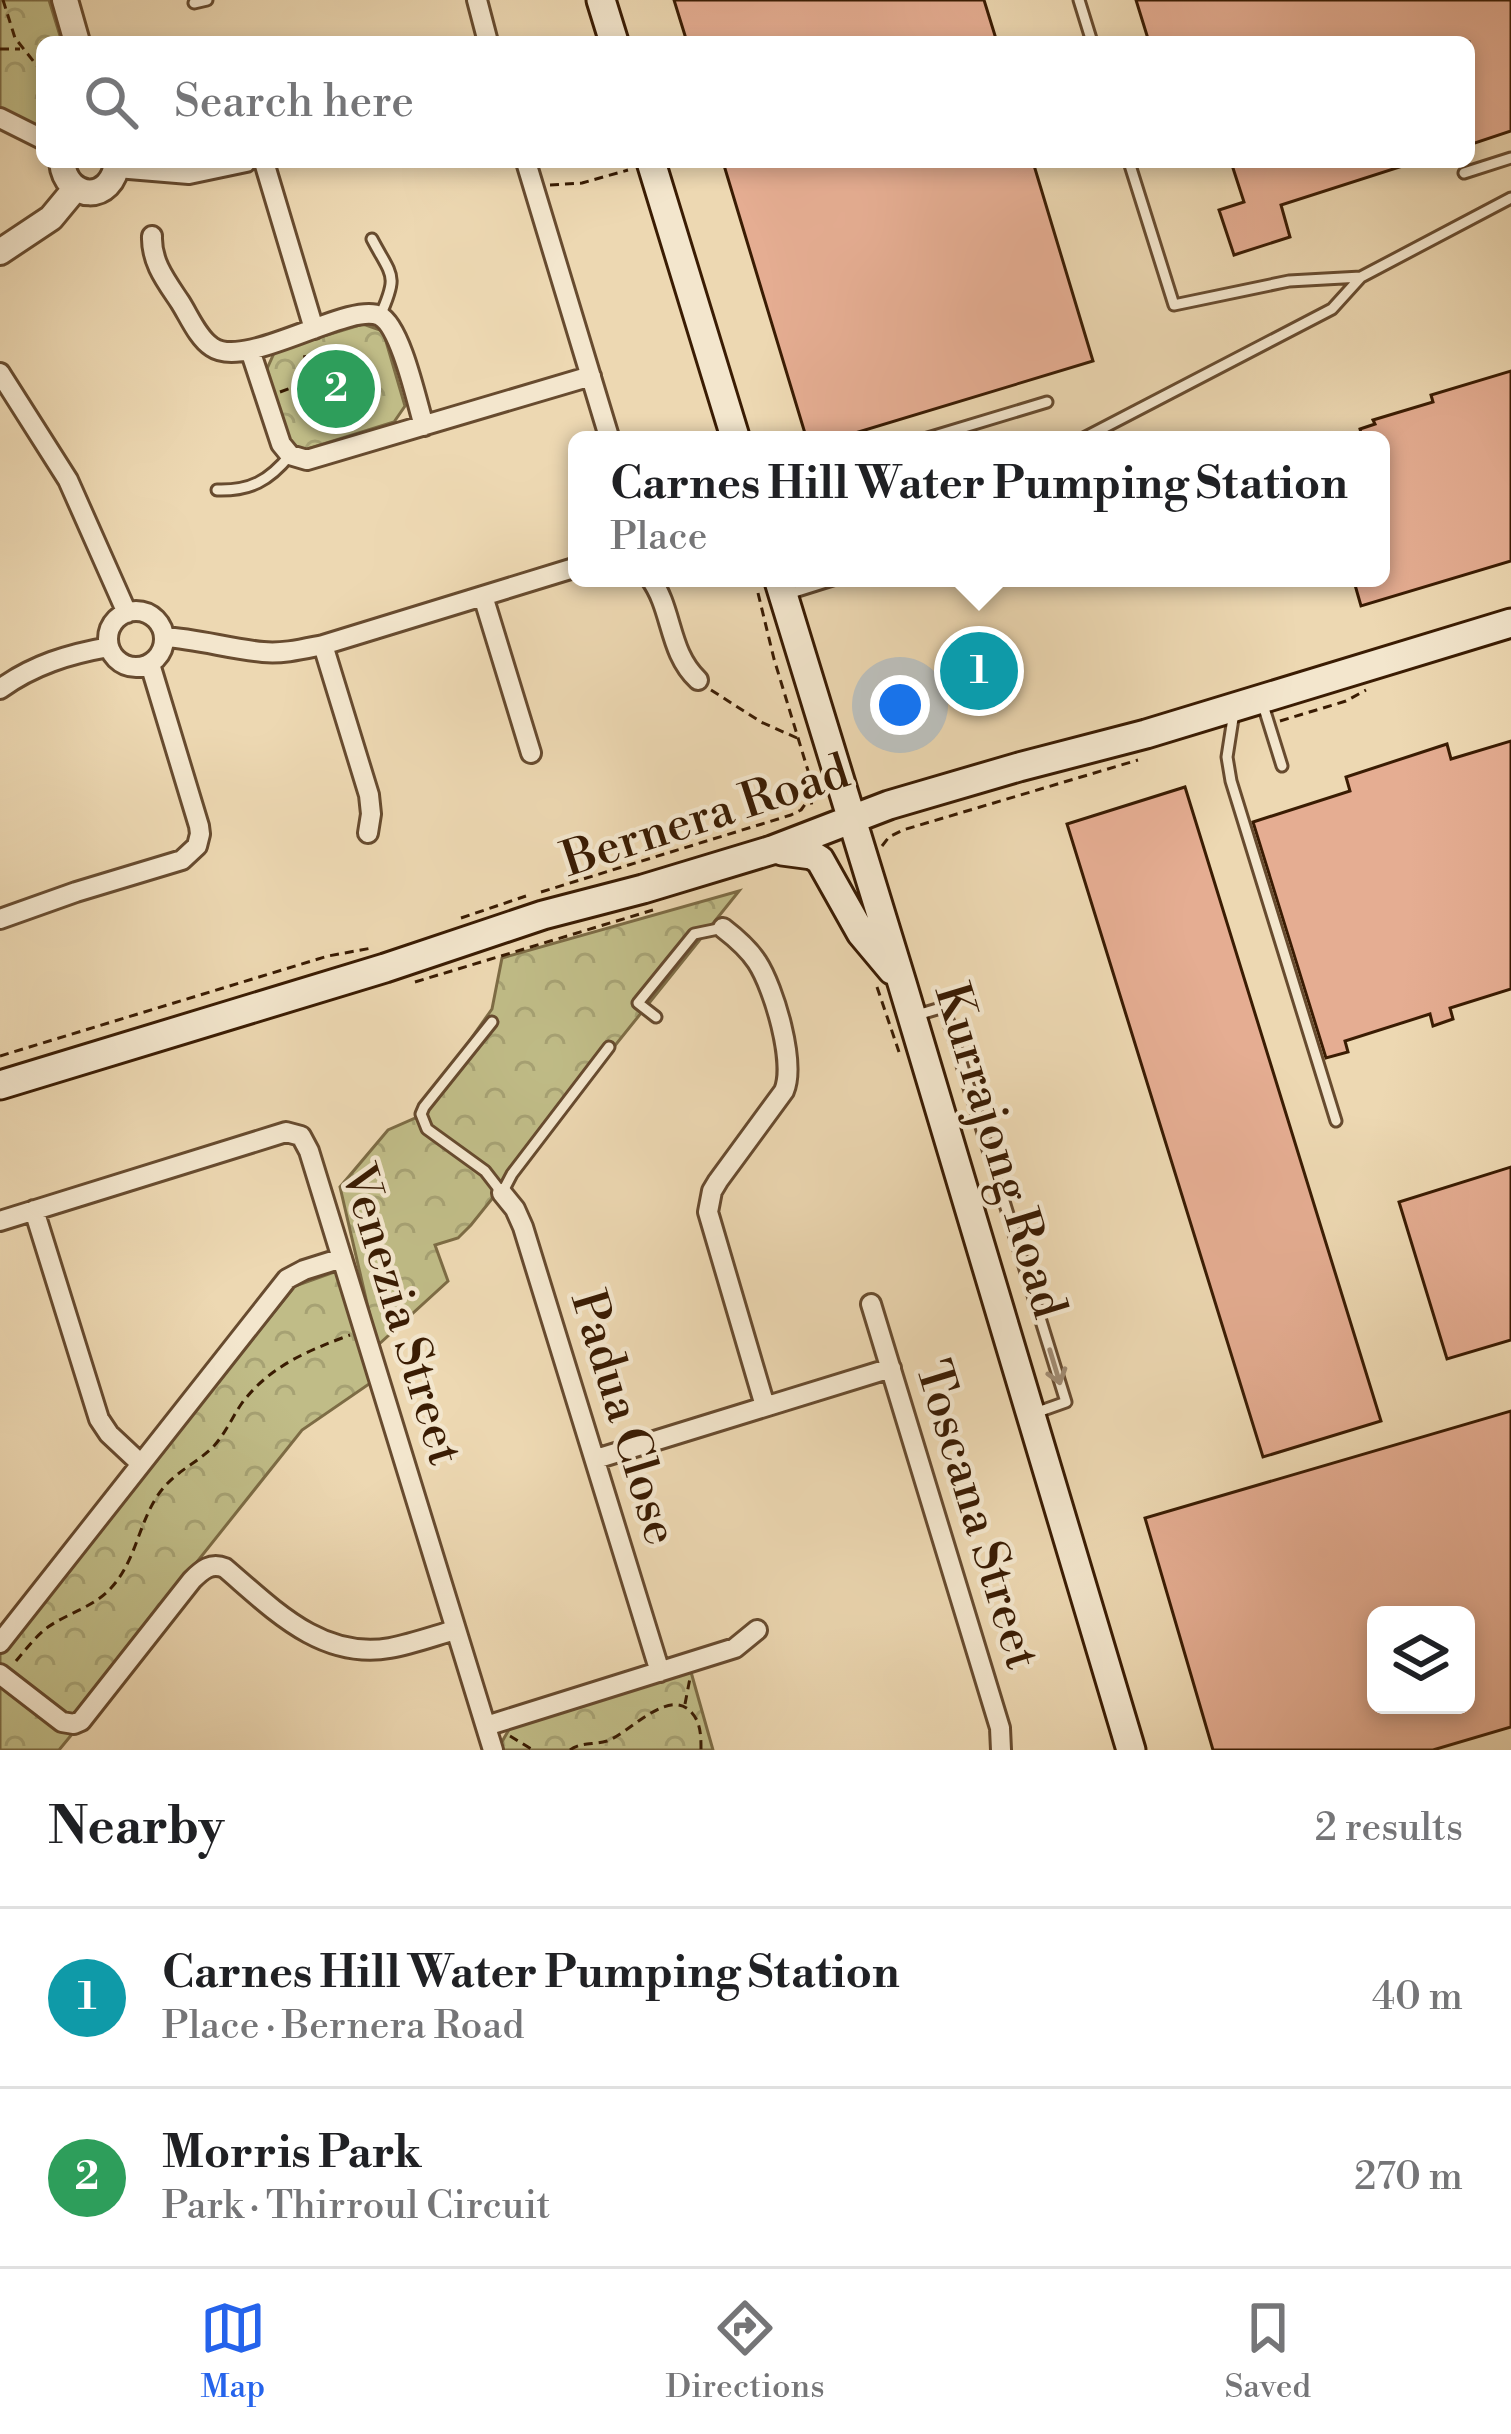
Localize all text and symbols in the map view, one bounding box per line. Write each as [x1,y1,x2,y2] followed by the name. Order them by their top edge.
[36,36,1475,168] search box
[78,69,144,135] icon: search
[174,74,414,131] text: Search here
[297,344,375,434] pin: 2
[568,431,1390,587] popup
[610,456,1348,513] text: Carnes Hill Water Pumping Station
[610,513,707,562] text: Place
[940,626,1018,716] pin: 1
[870,675,930,735] your location
[554,742,857,892] street label: Bernera Road
[920,976,1078,1326] street label: Kurrajong Road
[326,1157,474,1472] street label: Venezia Street
[556,1284,690,1552] street label: Padua Close
[1045,1347,1067,1385] one-way arrow
[901,1354,1051,1676] street label: Toscana Street
[1367,1606,1475,1714] map controls
[1367,1606,1475,1714] button: layers
[48,1796,224,1860] text: Nearby
[1315,1804,1463,1853] text: 2 results
[162,1945,900,2002] text: Carnes Hill Water Pumping Station
[78,1973,96,2022] text: 1
[1372,1973,1463,2022] text: 40 m
[162,2002,524,2051] text: Place · Bernera Road
[162,2125,422,2182] text: Morris Park
[75,2153,99,2202] text: 2
[1354,2153,1463,2202] text: 270 m
[162,2182,550,2231] text: Park · Thirroul Circuit
[200,2295,266,2408] tab: Map
[666,2295,825,2408] tab: Directions
[1224,2295,1311,2408] tab: Saved

